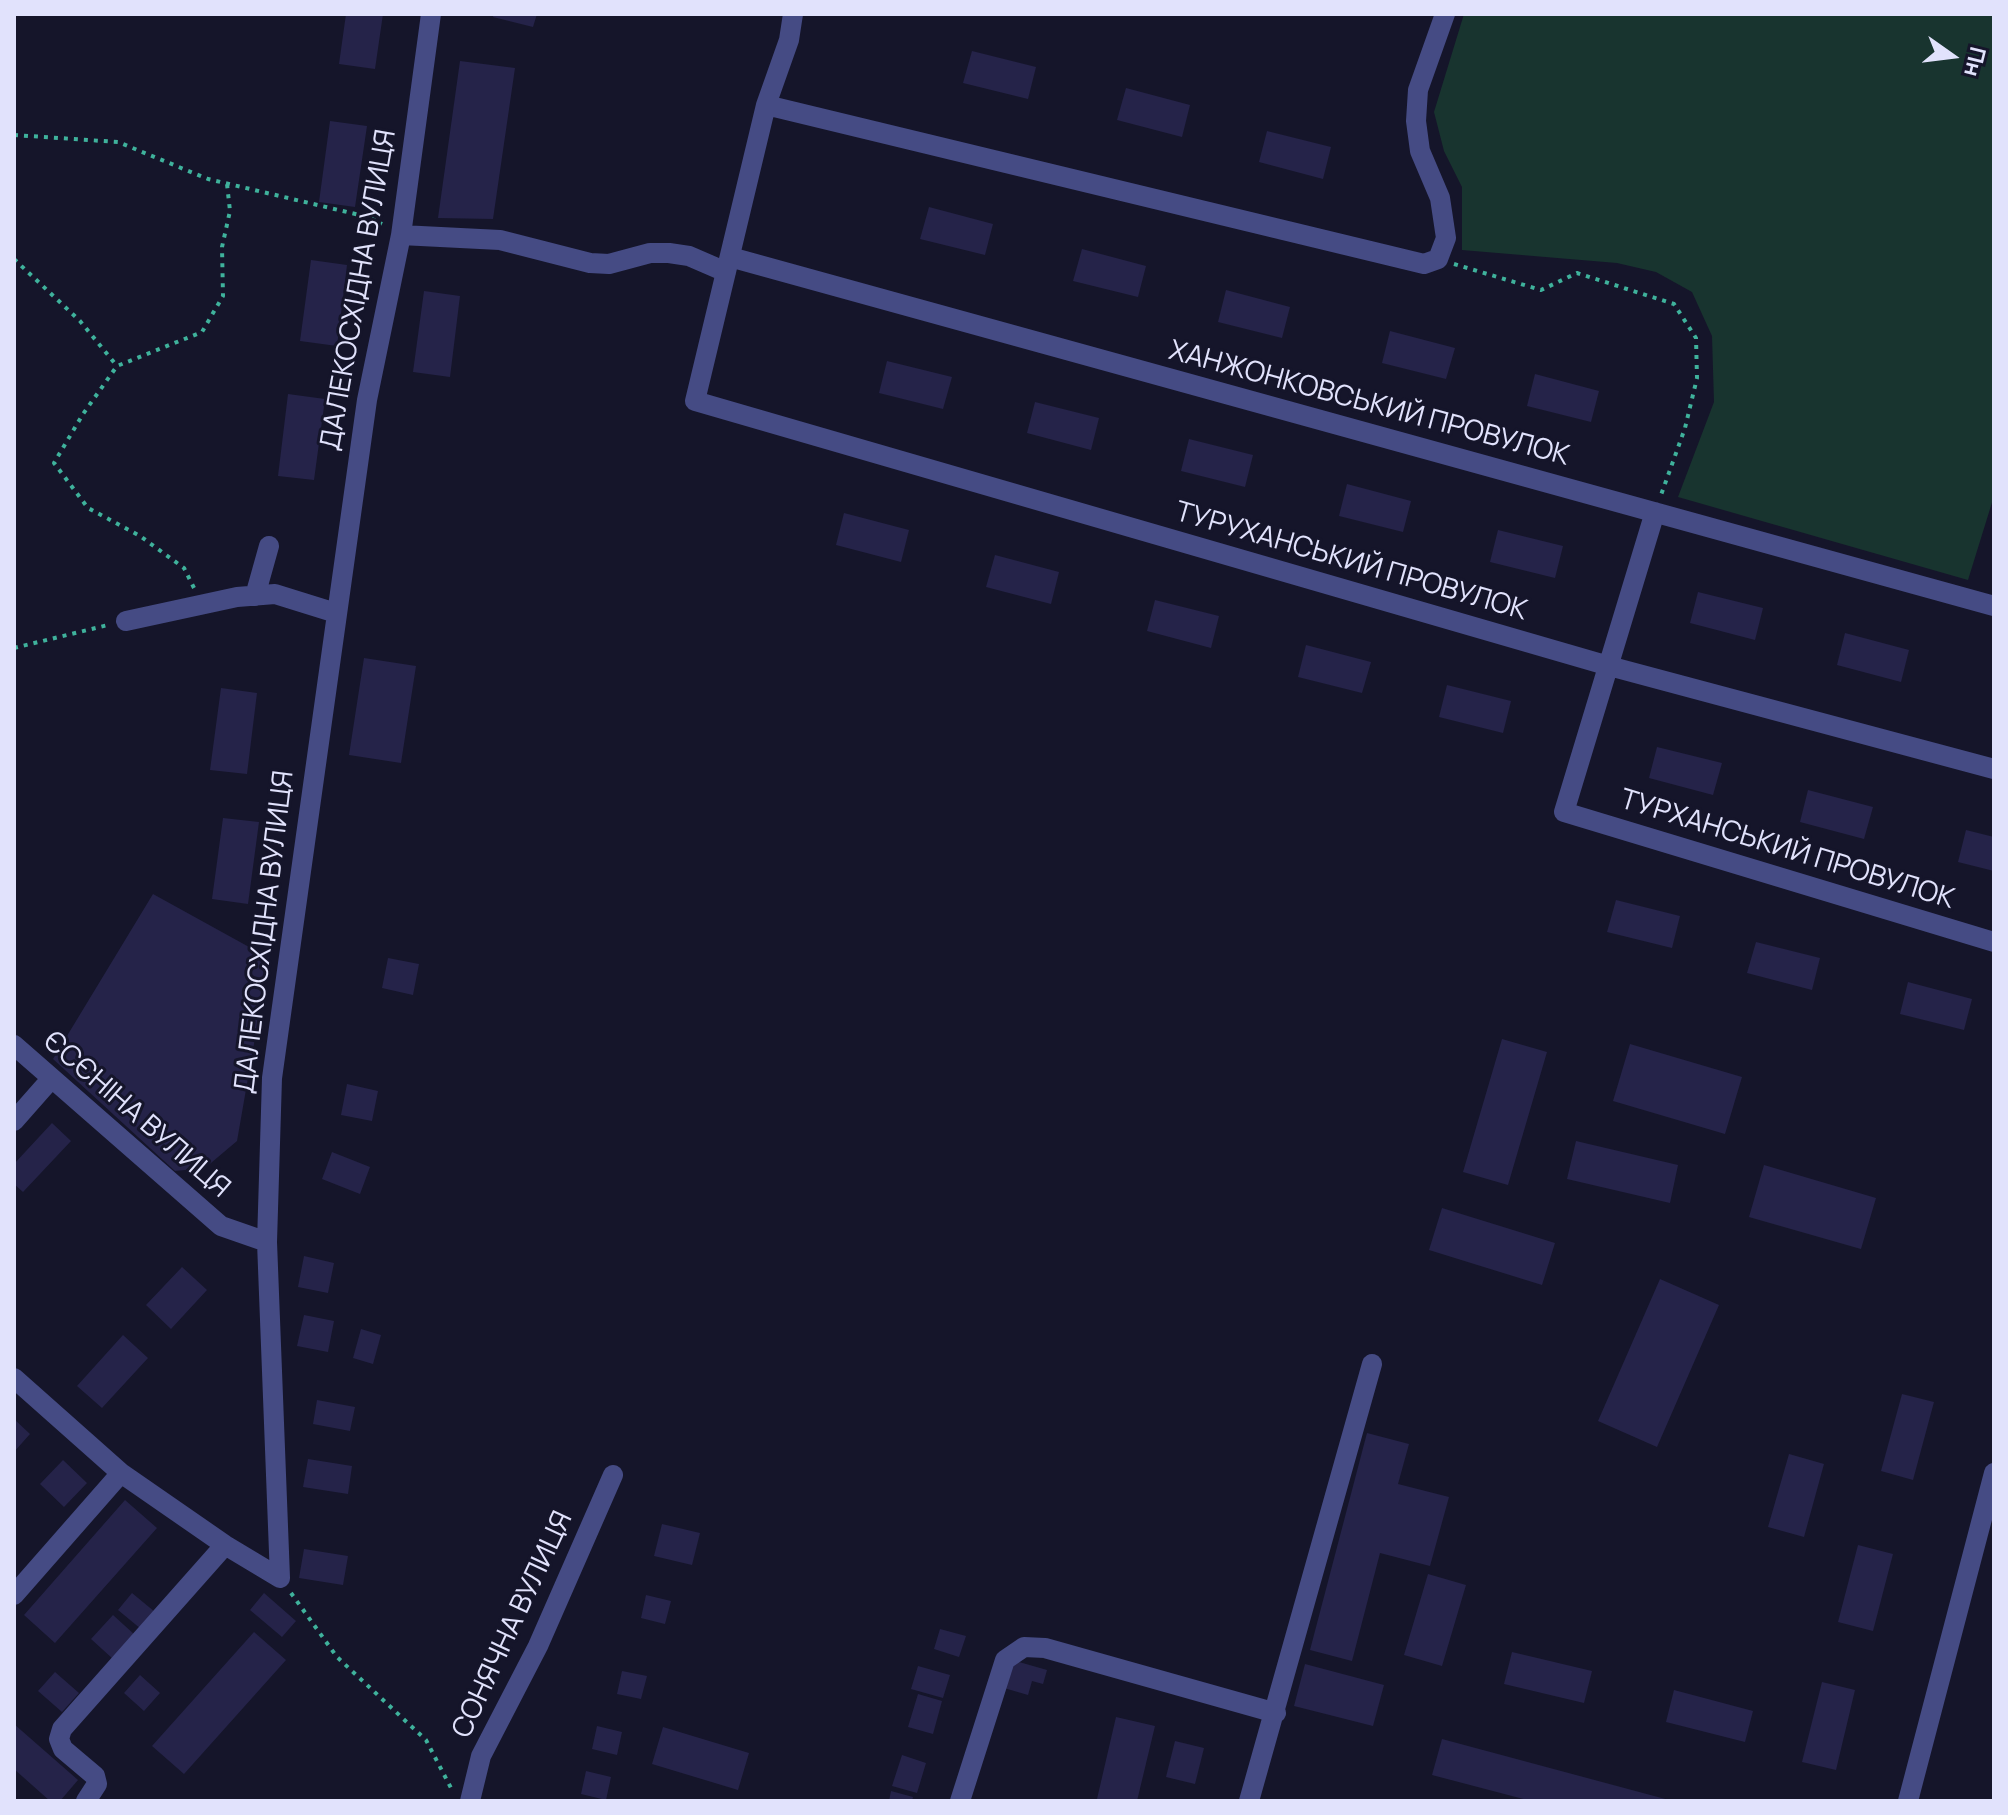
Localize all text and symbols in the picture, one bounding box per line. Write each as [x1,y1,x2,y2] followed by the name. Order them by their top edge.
[1912,16,1992,96] north arrow
[1957,44,1993,80] text: Пн
[314,127,404,453] street label: ДАЛЕКОСХІДНА ВУЛИЦЯ
[1165,334,1573,474] street label: ХАНЖОНКОВСЬКИЙ ПРОВУЛОК
[1171,496,1531,628] street label: ТУРУХАНСЬКИЙ ПРОВУЛОК
[229,769,301,1095] street label: ДАЛЕКОСХІДНА ВУЛИЦЯ
[1616,783,1958,917] street label: ТУРХАНСЬКИЙ ПРОВУЛОК
[36,1025,236,1205] street label: ЄСЄНІНА ВУЛИЦЯ
[446,1506,580,1744] street label: СОНЯЧНА ВУЛИЦЯ

